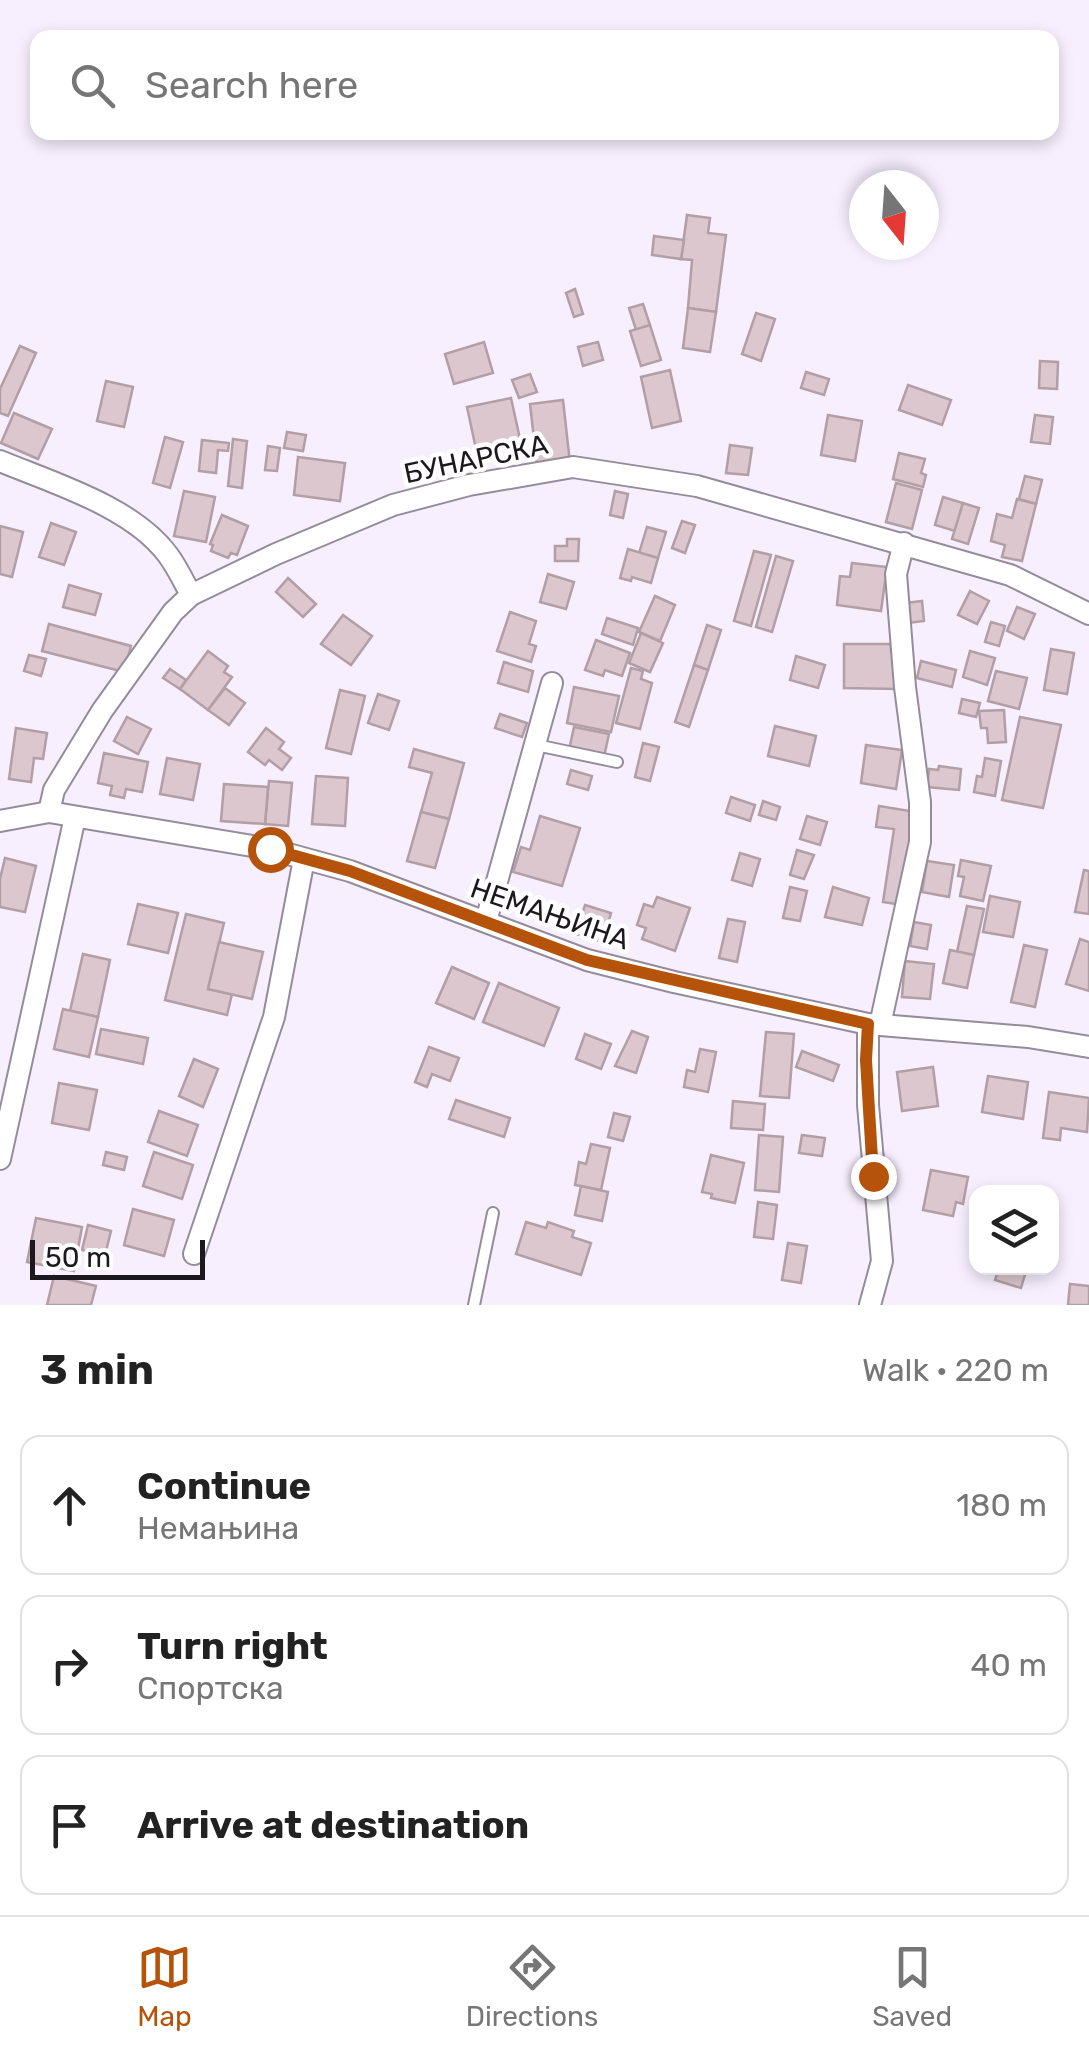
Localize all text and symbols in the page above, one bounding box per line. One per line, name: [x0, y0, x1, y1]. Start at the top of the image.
search box: [30, 30, 1059, 140]
icon: search: [65, 58, 120, 113]
text: Search here: [145, 62, 358, 108]
north arrow: [849, 170, 939, 260]
street label: БУНАРСКА: [401, 428, 551, 490]
route start: [248, 827, 294, 873]
street label: НЕМАЊИНА: [466, 871, 634, 957]
route end: [851, 1154, 897, 1200]
map controls: [969, 1185, 1059, 1275]
button: layers: [969, 1185, 1059, 1275]
scale bar: [30, 1235, 205, 1280]
text: 50 m: [45, 1241, 111, 1274]
text: 3 min: [40, 1345, 154, 1395]
text: Walk · 220 m: [862, 1351, 1049, 1389]
text: Continue: [137, 1463, 311, 1509]
icon: ahead: [42, 1478, 97, 1533]
text: 180 m: [956, 1486, 1047, 1524]
text: Немањина: [137, 1509, 299, 1547]
text: Turn right: [137, 1623, 328, 1669]
icon: right: [42, 1638, 97, 1693]
text: 40 m: [971, 1646, 1047, 1684]
text: Спортска: [137, 1669, 284, 1707]
icon: arrive: [42, 1798, 97, 1853]
text: Arrive at destination: [137, 1802, 529, 1848]
tab: Map: [137, 1940, 192, 2033]
tab: Directions: [466, 1940, 598, 2033]
tab: Saved: [872, 1940, 952, 2033]

